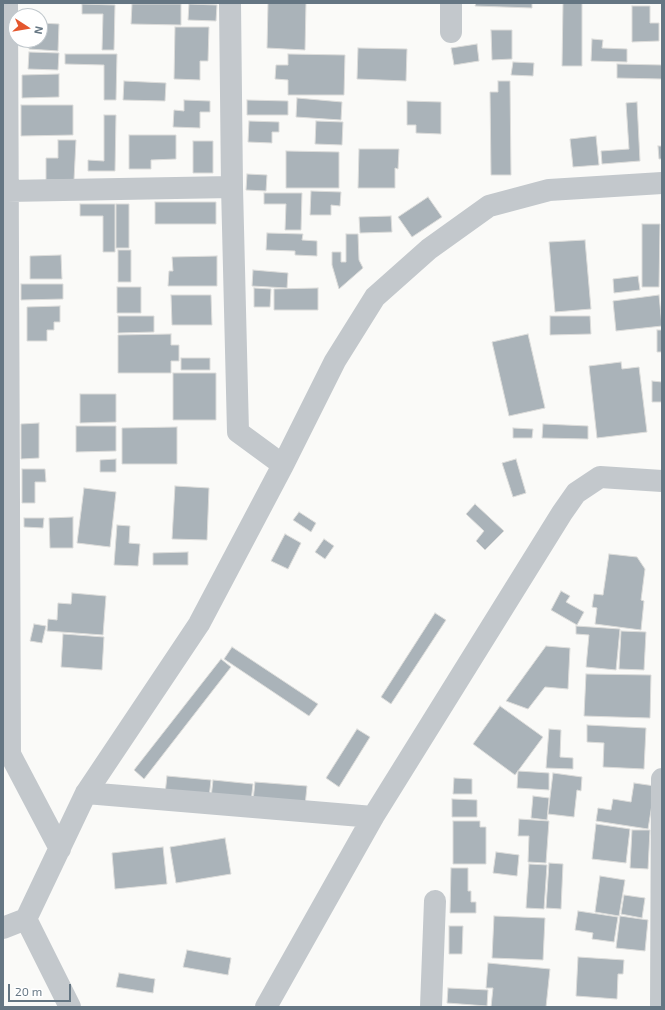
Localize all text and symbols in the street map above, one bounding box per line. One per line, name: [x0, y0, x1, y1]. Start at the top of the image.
north arrow: [8, 8, 48, 48]
text: N: [32, 25, 46, 36]
scale bar: [10, 976, 73, 1002]
text: 20 m: [15, 984, 42, 998]

